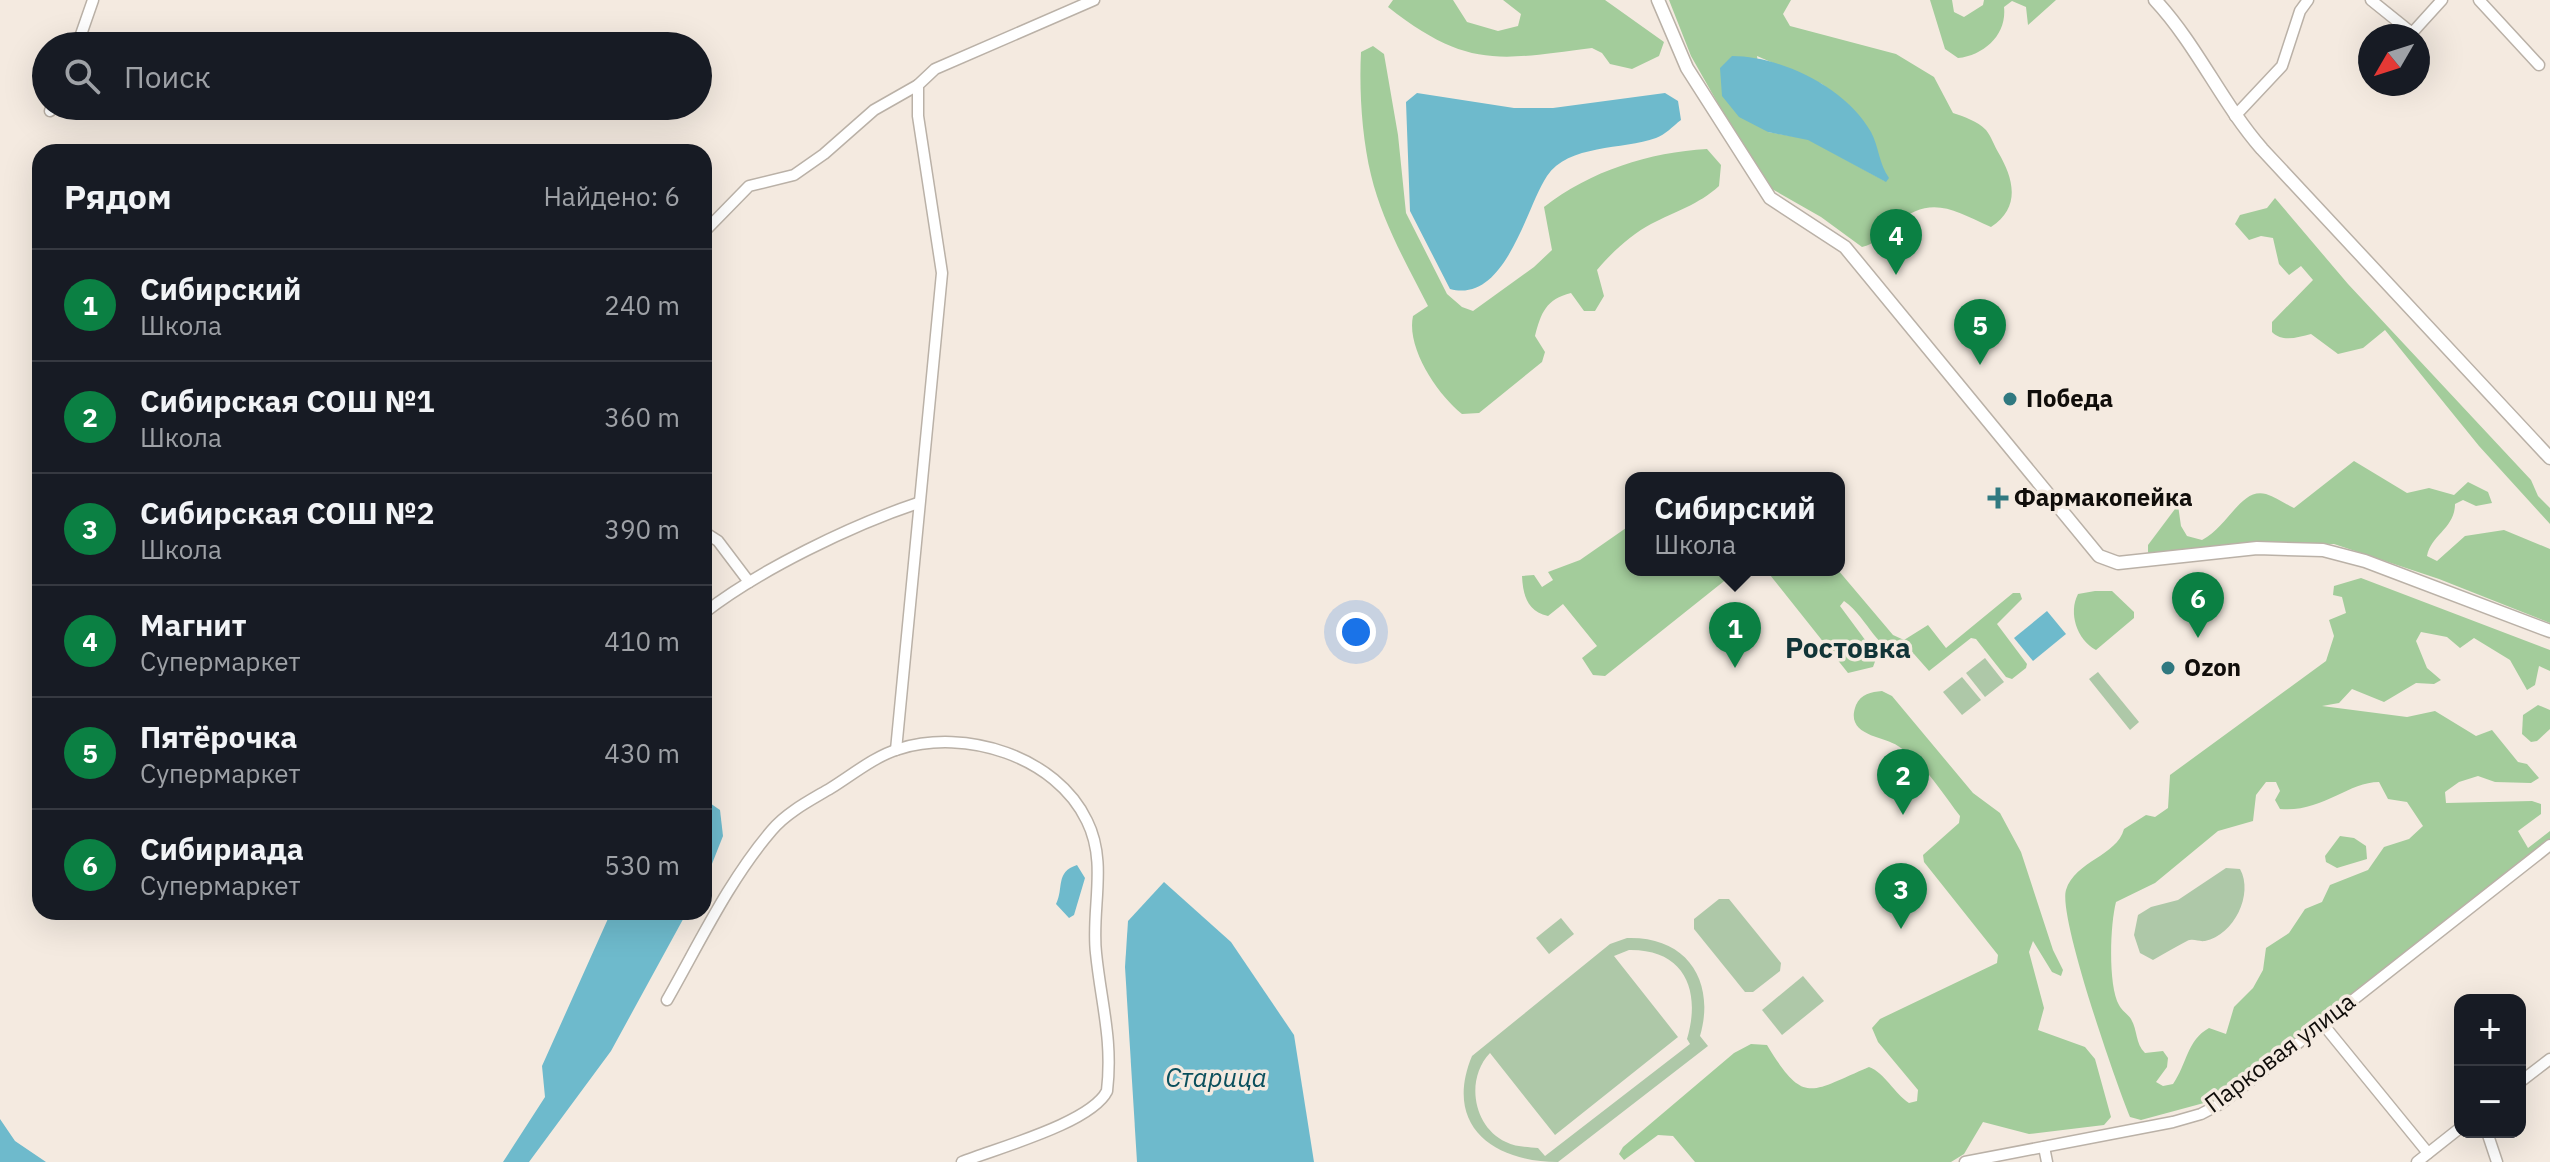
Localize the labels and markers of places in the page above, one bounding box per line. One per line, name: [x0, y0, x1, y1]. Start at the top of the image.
pin: 4: [1870, 209, 1922, 275]
pin: 5: [1954, 299, 2006, 365]
place label: Победа: [2026, 382, 2113, 414]
marker: Победа: [2001, 390, 2019, 408]
place label: Фармакопейка: [2014, 481, 2193, 513]
marker: Фармакопейка: [1989, 489, 2007, 507]
pin: 6: [2172, 572, 2224, 638]
pin: 1: [1709, 602, 1761, 668]
place label: Ozon: [2184, 651, 2241, 683]
marker: Ozon: [2159, 659, 2177, 677]
pin: 2: [1877, 749, 1929, 815]
pin: 3: [1875, 863, 1927, 929]

